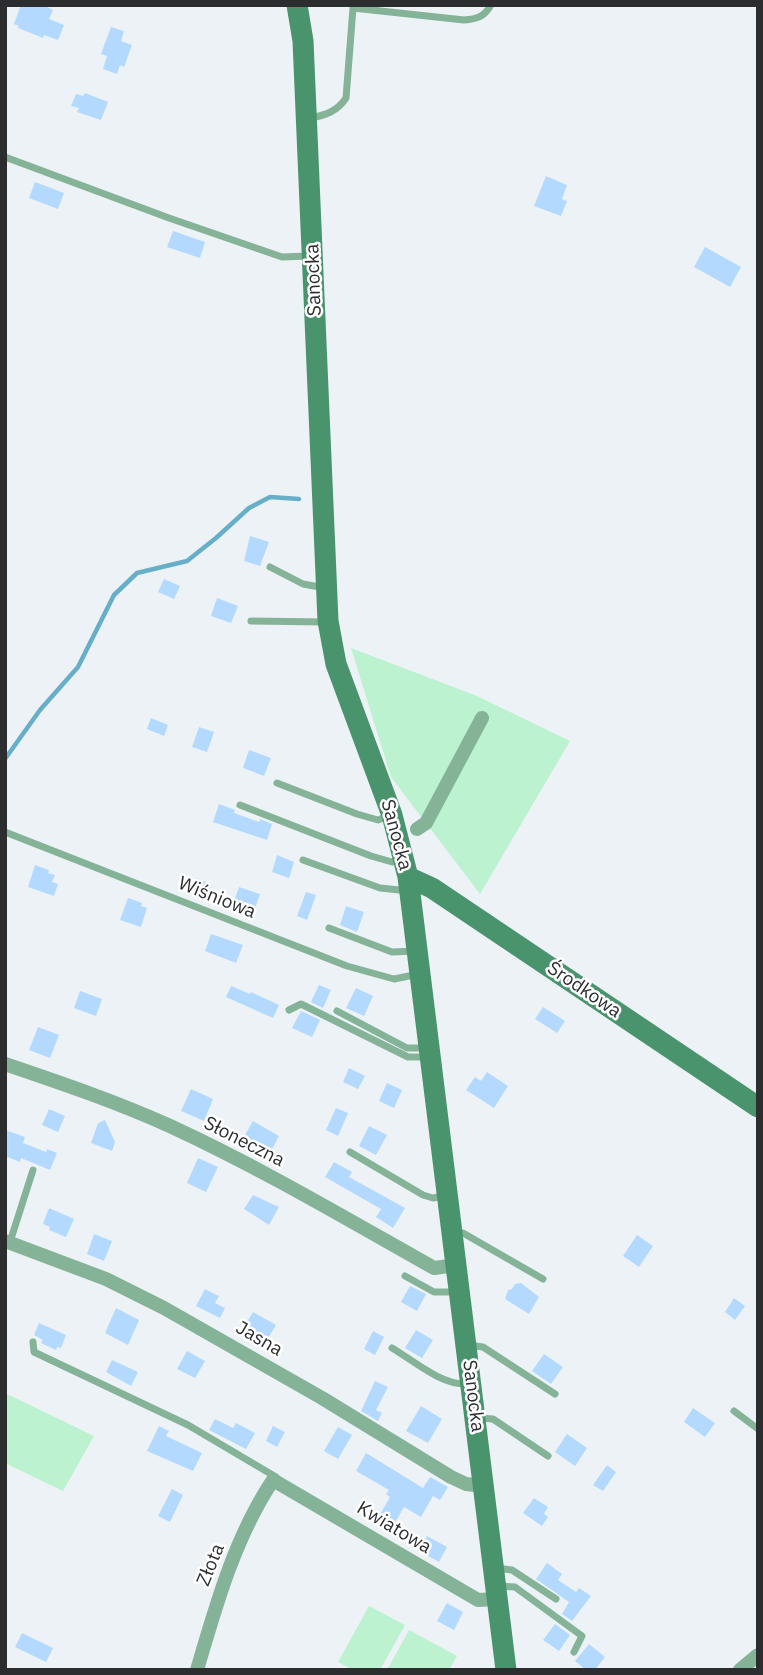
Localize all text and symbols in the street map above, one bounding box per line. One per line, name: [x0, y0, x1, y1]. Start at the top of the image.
street label: Sanocka: [301, 244, 327, 316]
street label: Sanocka: [376, 797, 416, 873]
street label: Wiśniowa: [175, 872, 259, 924]
street label: Środkowa: [543, 957, 625, 1023]
street label: Słoneczna: [200, 1112, 288, 1172]
street label: Jasna: [232, 1317, 286, 1361]
street label: Sanocka: [457, 1359, 489, 1433]
street label: Kwiatowa: [353, 1497, 435, 1559]
street label: Złota: [192, 1540, 230, 1590]

